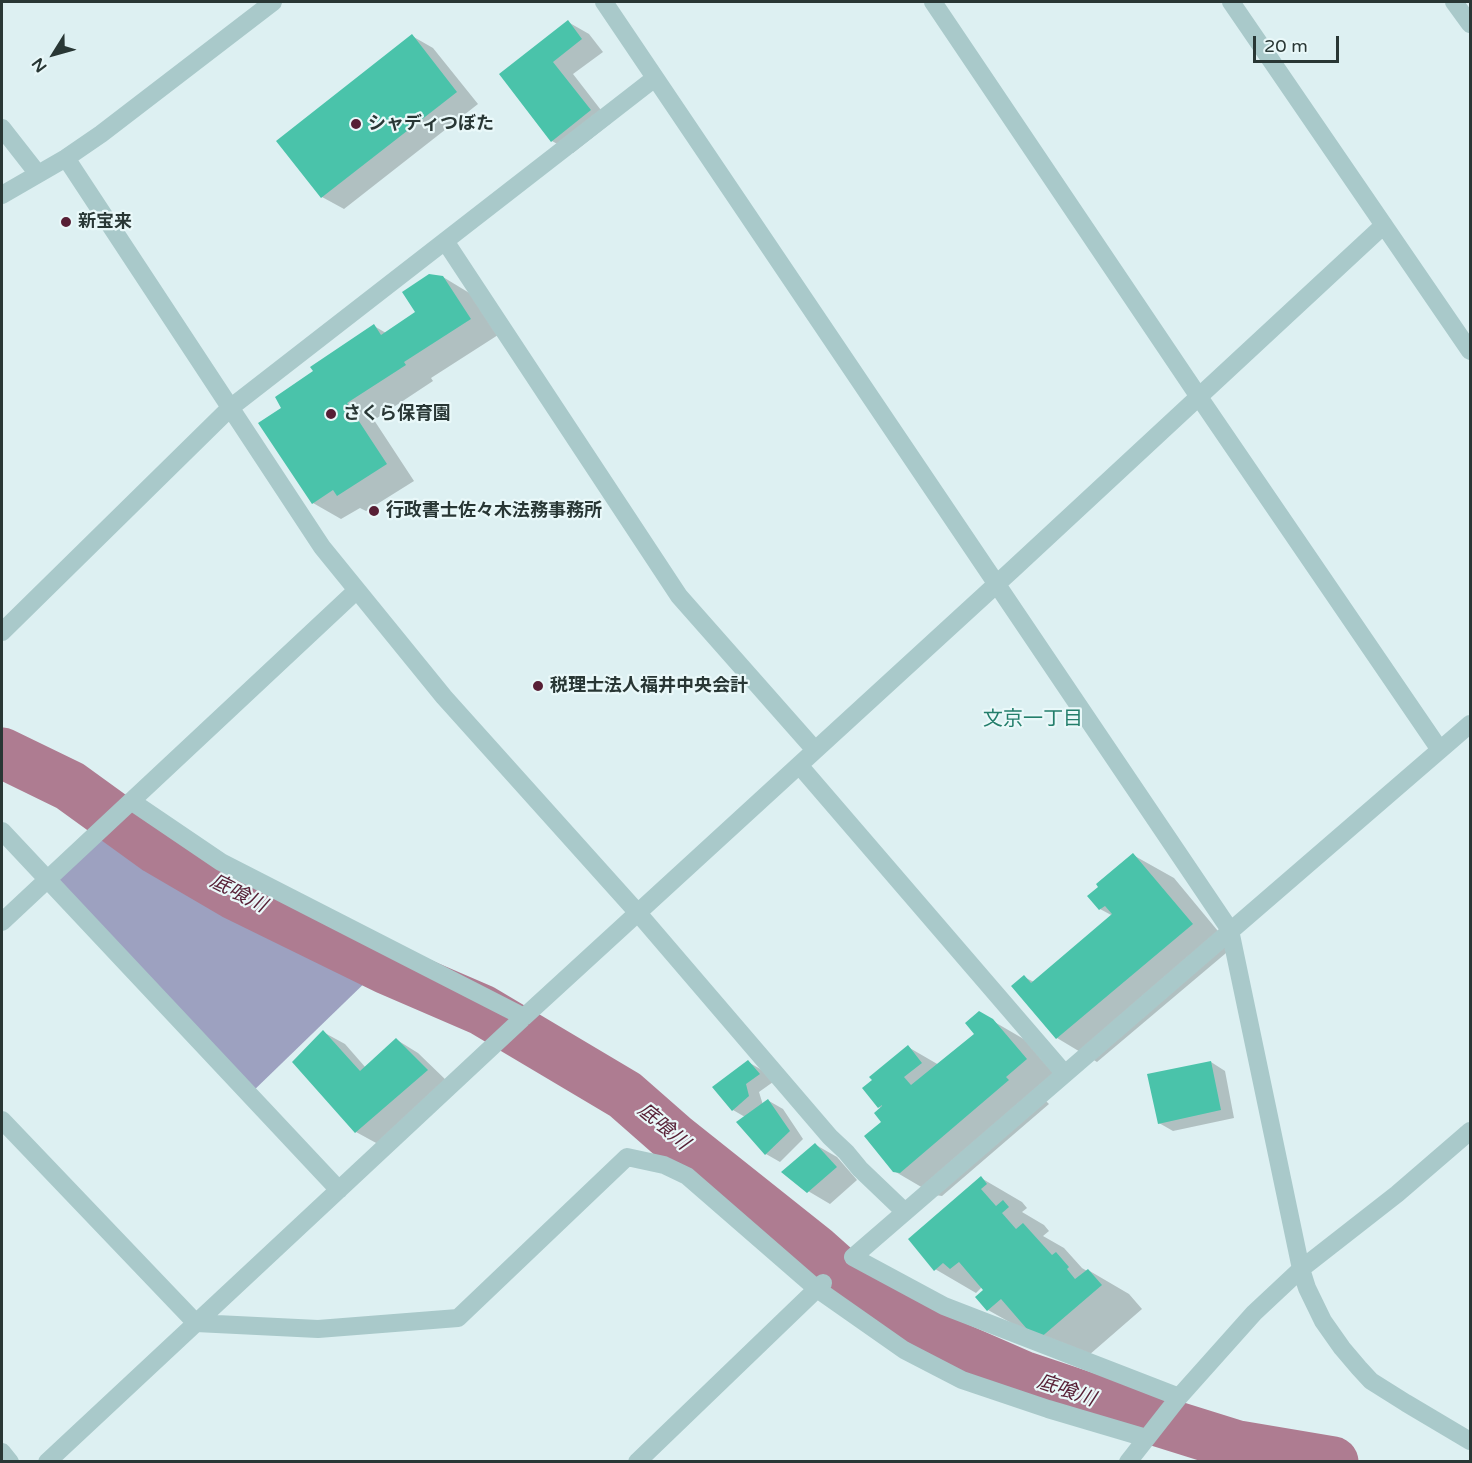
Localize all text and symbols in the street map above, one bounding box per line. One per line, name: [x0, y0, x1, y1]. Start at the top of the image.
north arrow: [24, 24, 84, 84]
scale bar: [1256, 24, 1342, 62]
text: 20 m: [1264, 35, 1308, 57]
text: N: [28, 54, 51, 76]
place label: シャディつぼた: [368, 113, 494, 135]
marker: シャディつぼた: [349, 117, 363, 131]
place label: 新宝来: [78, 211, 132, 233]
marker: 新宝来: [59, 215, 73, 229]
place label: さくら保育園: [343, 403, 451, 425]
marker: さくら保育園: [324, 407, 338, 421]
place label: 行政書士佐々木法務事務所: [386, 500, 602, 522]
marker: 行政書士佐々木法務事務所: [367, 504, 381, 518]
place label: 税理士法人福井中央会計: [550, 675, 748, 697]
marker: 税理士法人福井中央会計: [531, 679, 545, 693]
district label: 文京一丁目: [983, 708, 1083, 732]
water label: 底喰川: [206, 870, 270, 918]
water label: 底喰川: [632, 1099, 694, 1155]
water label: 底喰川: [1034, 1370, 1098, 1412]

